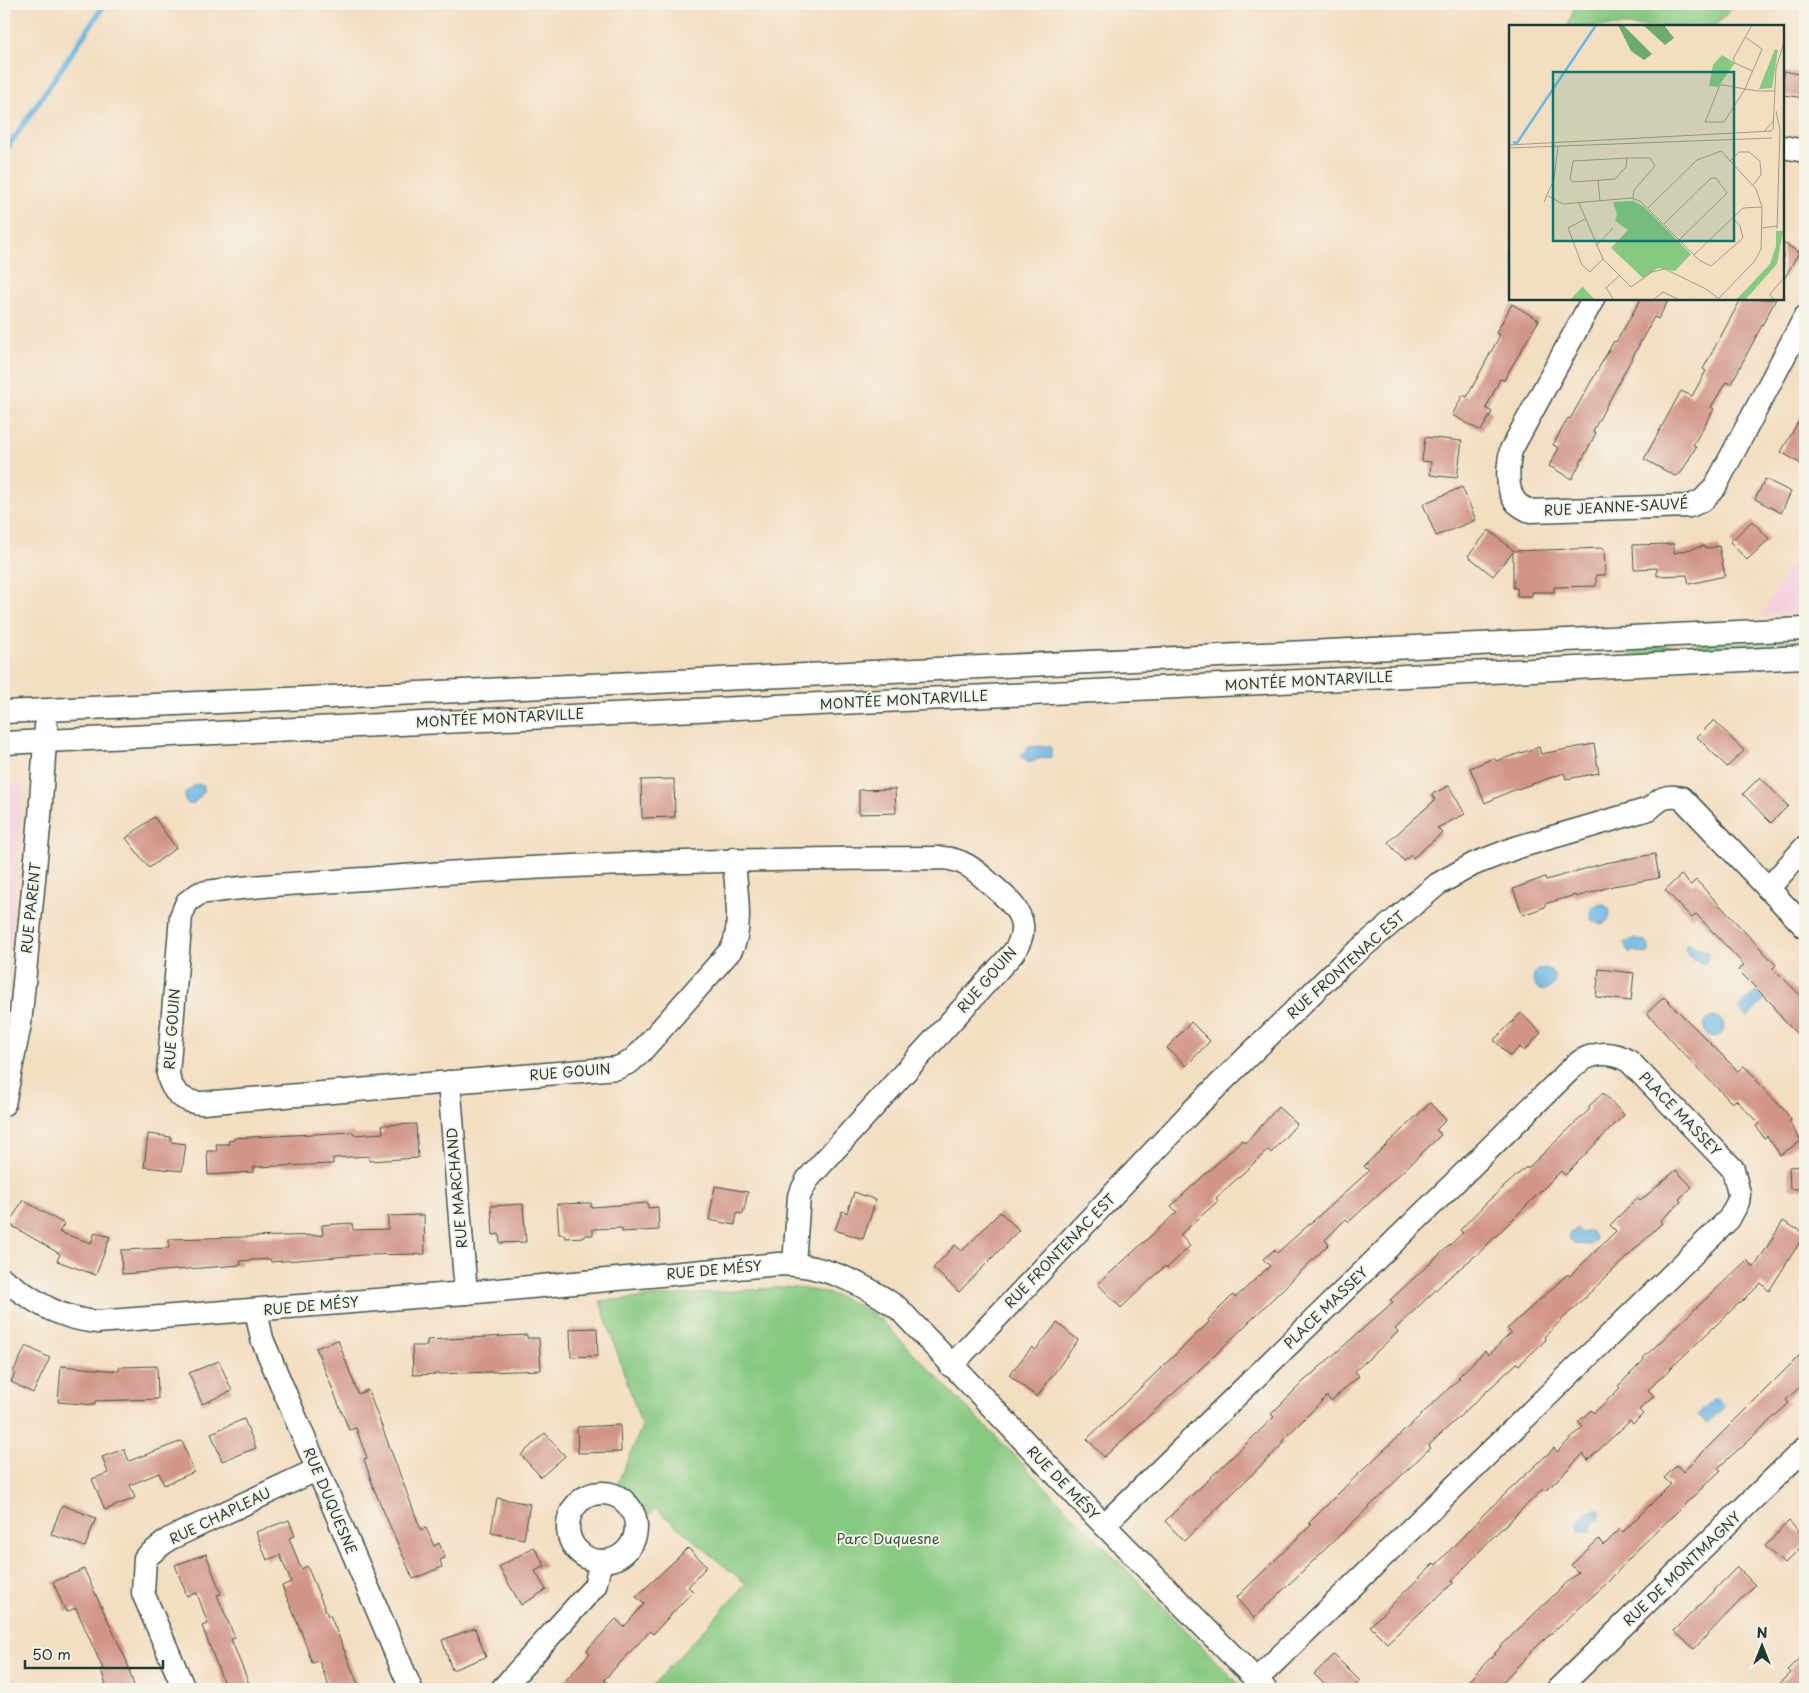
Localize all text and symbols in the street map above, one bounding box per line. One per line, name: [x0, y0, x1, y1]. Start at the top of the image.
inset map: [1509, 25, 1784, 300]
street label: RUE JEANNE-SAUVÉ: [1543, 492, 1689, 521]
street label: MONTÉE MONTARVILLE: [1224, 666, 1394, 695]
street label: MONTÉE MONTARVILLE: [819, 685, 989, 714]
street label: MONTÉE MONTARVILLE: [415, 703, 585, 732]
street label: RUE PARENT: [15, 861, 46, 955]
street label: RUE FRONTENAC EST: [1282, 906, 1410, 1023]
street label: RUE GOUIN: [952, 942, 1021, 1017]
street label: RUE GOUIN: [158, 988, 185, 1070]
street label: RUE GOUIN: [528, 1057, 611, 1086]
street label: PLACE MASSEY: [1635, 1067, 1726, 1161]
street label: RUE MARCHAND: [441, 1127, 472, 1249]
street label: RUE FRONTENAC EST: [999, 1188, 1120, 1313]
street label: RUE DE MÉSY: [665, 1255, 763, 1284]
street label: PLACE MASSEY: [1279, 1262, 1373, 1353]
street label: RUE DE MÉSY: [262, 1291, 360, 1320]
street label: RUE DE MÉSY: [1022, 1441, 1104, 1524]
street label: RUE DUQUESNE: [298, 1444, 363, 1558]
street label: RUE CHAPLEAU: [165, 1482, 274, 1549]
street label: RUE DE MONTMAGNY: [1618, 1507, 1745, 1631]
park label: Parc Duquesne: [836, 1528, 940, 1549]
north arrow: [1736, 1620, 1786, 1670]
text: N: [1756, 1622, 1768, 1643]
scale bar: [25, 1638, 162, 1670]
text: 50 m: [32, 1642, 71, 1665]

